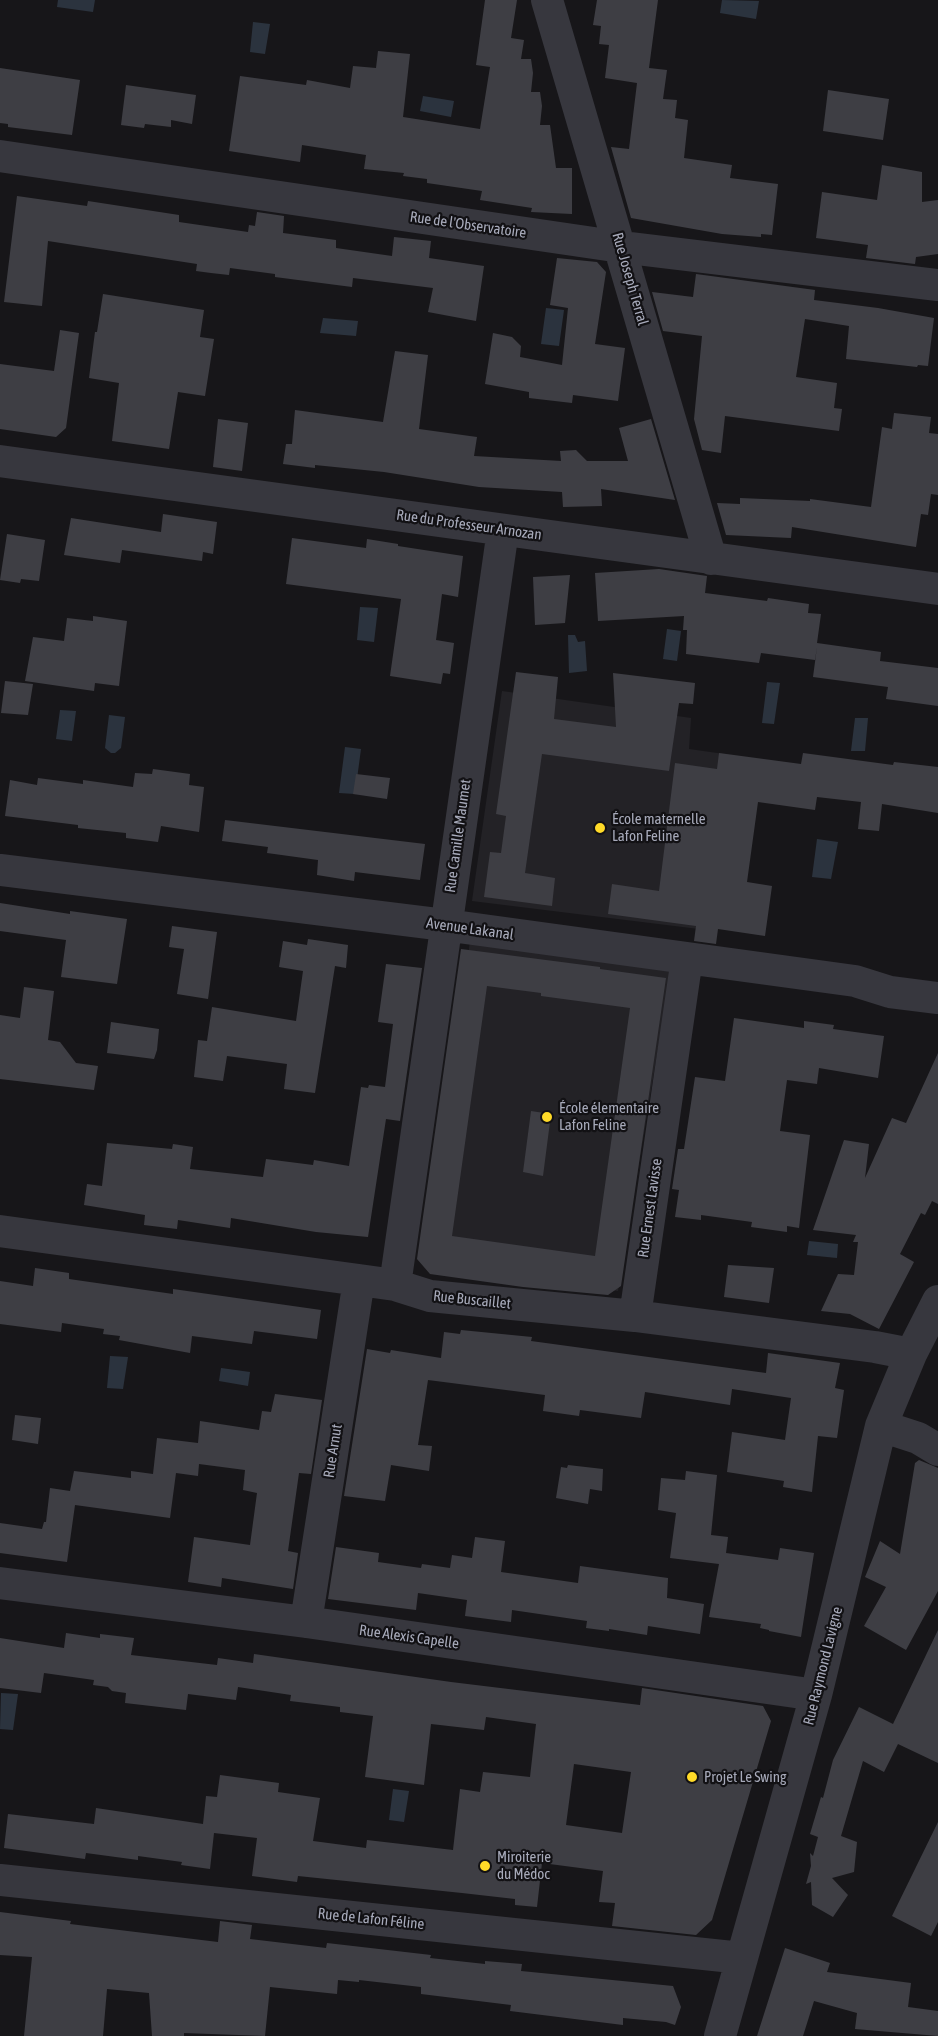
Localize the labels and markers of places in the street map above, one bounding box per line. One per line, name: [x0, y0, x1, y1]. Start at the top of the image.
place label: École maternelle Lafon Feline: [612, 810, 706, 845]
marker: École maternelle Lafon Feline: [593, 821, 607, 835]
place label: École élementaire Lafon Feline: [559, 1099, 659, 1134]
marker: École élementaire Lafon Feline: [540, 1110, 554, 1124]
place label: Projet Le Swing: [704, 1768, 786, 1786]
marker: Projet Le Swing: [685, 1770, 699, 1784]
place label: Miroiterie du Médoc: [497, 1848, 551, 1883]
marker: Miroiterie du Médoc: [478, 1859, 492, 1873]

